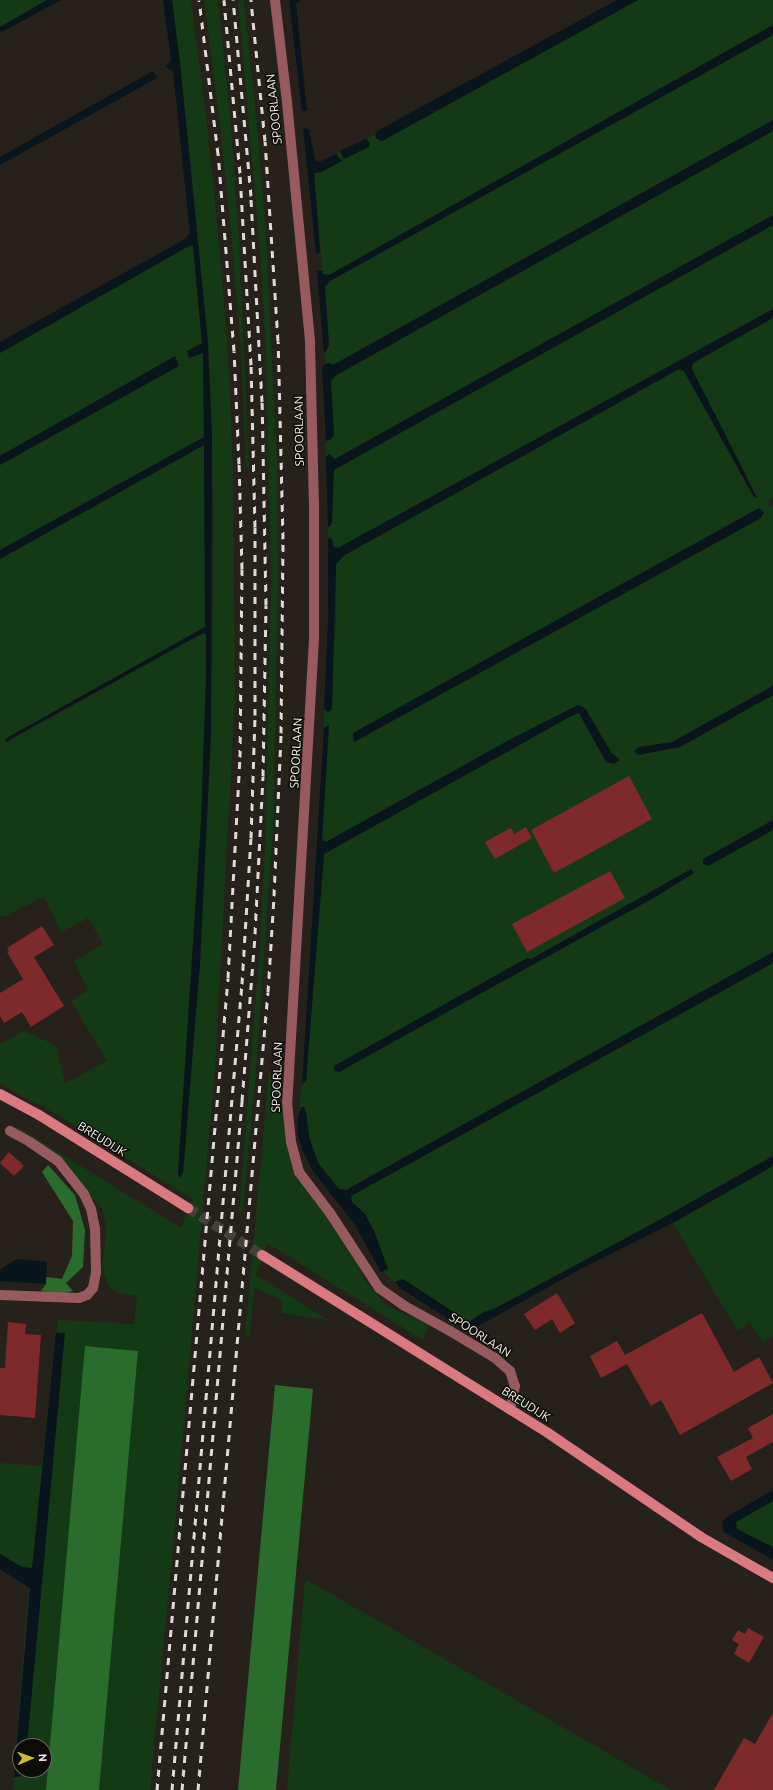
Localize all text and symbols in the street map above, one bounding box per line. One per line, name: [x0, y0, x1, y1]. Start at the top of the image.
street label: SPOORLAAN: [263, 73, 285, 145]
street label: SPOORLAAN: [291, 396, 307, 466]
street label: SPOORLAAN: [287, 717, 305, 789]
street label: SPOORLAAN: [269, 1041, 285, 1113]
street label: BREUDIJK: [75, 1118, 129, 1160]
street label: SPOORLAAN: [446, 1310, 514, 1360]
street label: BREUDIJK: [499, 1383, 553, 1425]
north arrow: [12, 1738, 52, 1778]
text: N: [37, 1753, 49, 1762]

